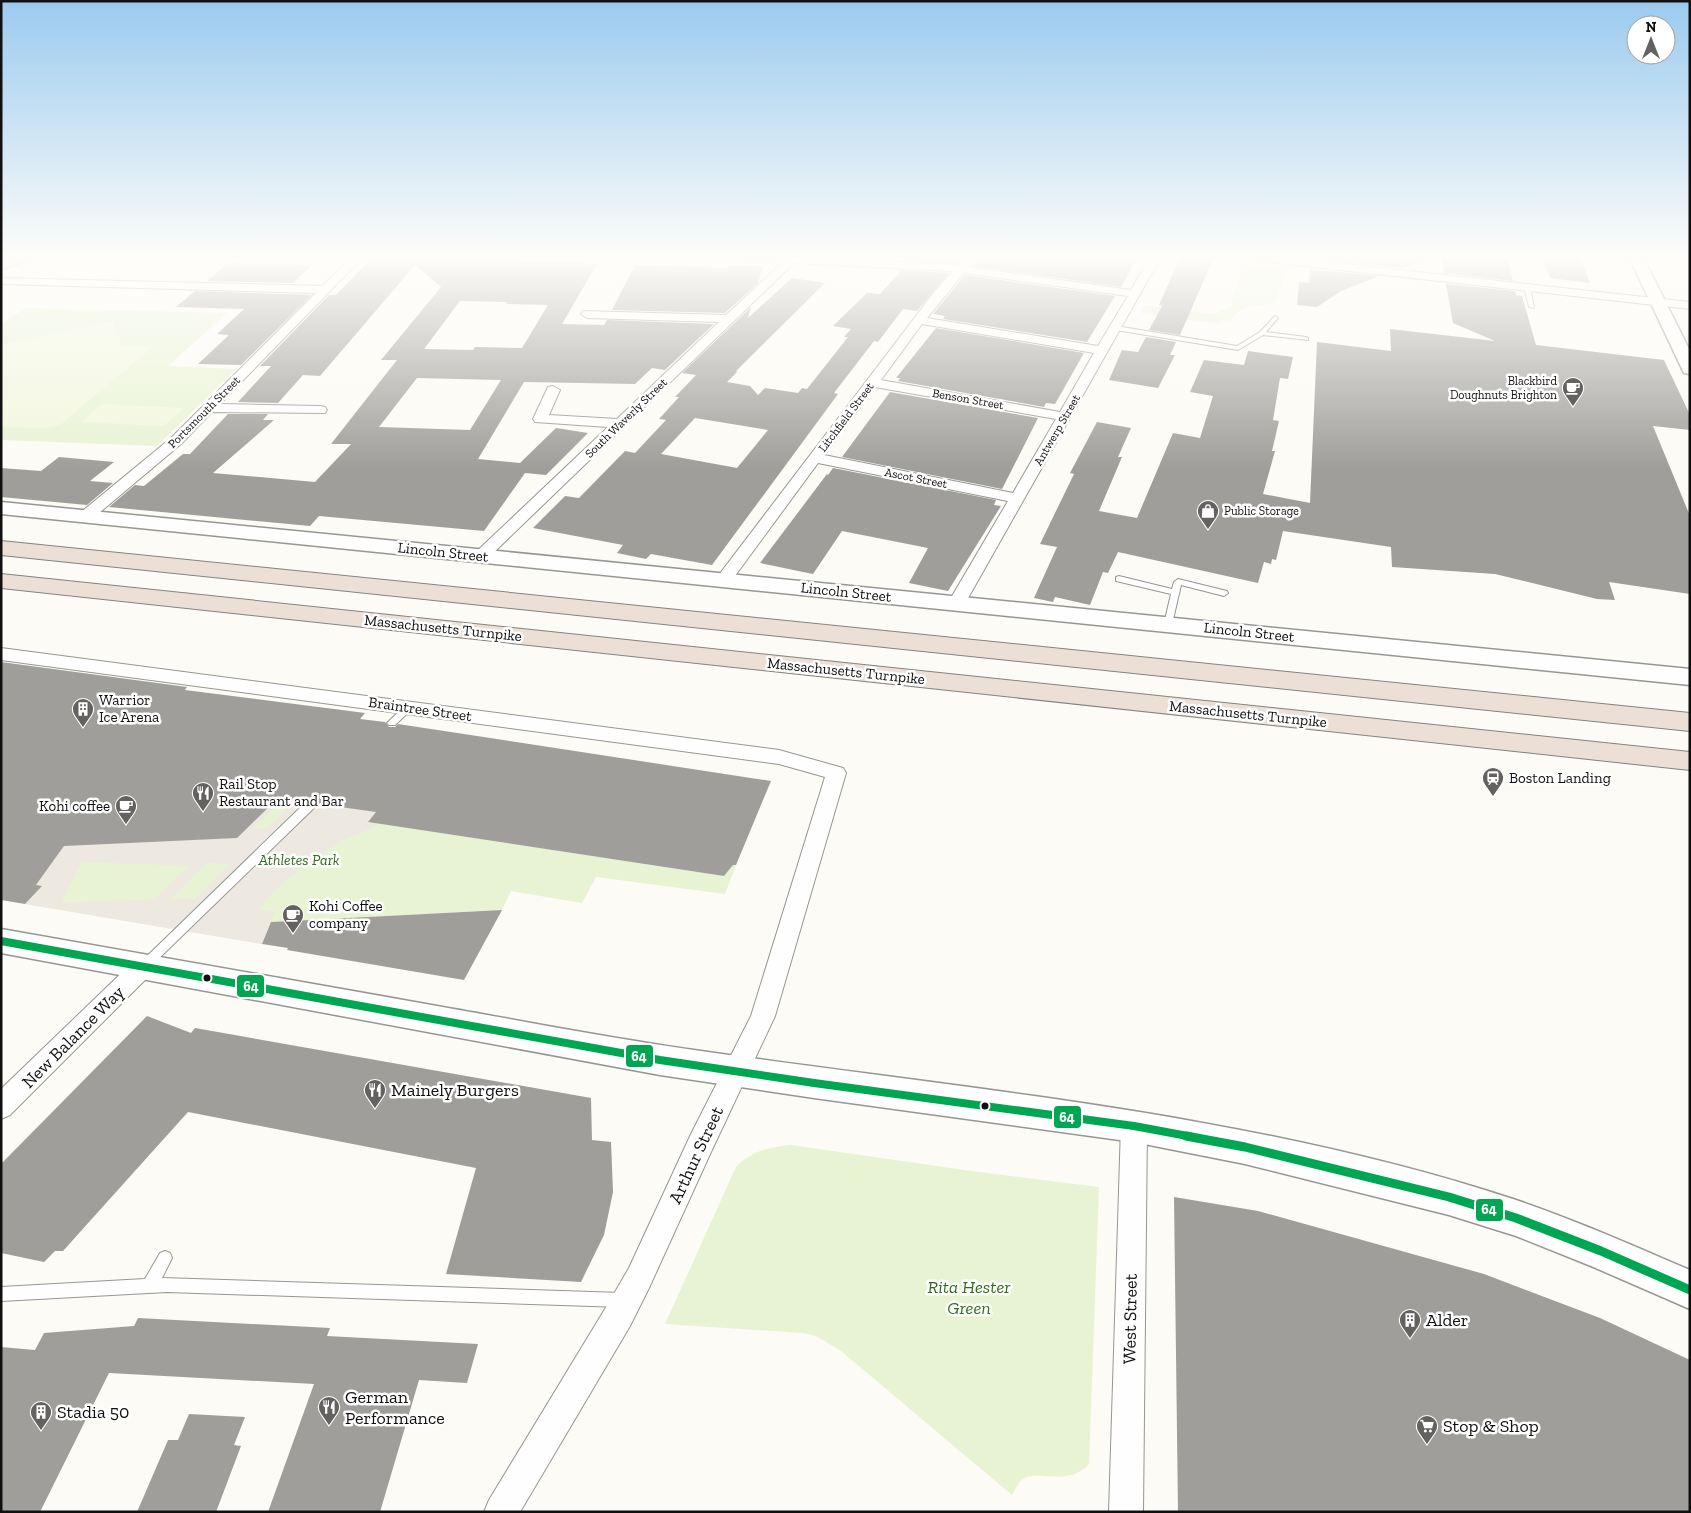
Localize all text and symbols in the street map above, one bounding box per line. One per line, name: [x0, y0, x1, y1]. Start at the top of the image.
north arrow: [1626, 15, 1676, 65]
text: N: [1646, 19, 1657, 36]
street label: Portsmouth Street: [165, 373, 243, 451]
place label: Blackbird Doughnuts Brighton: [1450, 374, 1557, 402]
street label: South Waverly Street: [582, 375, 670, 461]
cafe icon: Blackbird Doughnuts Brighton: [1561, 376, 1585, 407]
street label: Litchfield Street: [815, 379, 877, 454]
street label: Benson Street: [931, 386, 1005, 412]
street label: Antwerp Street: [1031, 391, 1083, 468]
street label: Ascot Street: [883, 465, 949, 491]
shop icon: Public Storage: [1196, 499, 1220, 530]
place label: Public Storage: [1224, 504, 1299, 518]
street label: Lincoln Street: [397, 538, 490, 566]
street label: Lincoln Street: [800, 578, 893, 606]
street label: Massachusetts Turnpike: [363, 611, 523, 645]
street label: Lincoln Street: [1203, 618, 1296, 646]
street label: Massachusetts Turnpike: [766, 654, 926, 688]
place label: Warrior Ice Arena: [99, 691, 159, 726]
street label: Braintree Street: [367, 693, 473, 725]
building icon: Warrior Ice Arena: [71, 697, 95, 728]
street label: Massachusetts Turnpike: [1168, 697, 1328, 731]
station icon: Boston Landing: [1481, 766, 1505, 797]
place label: Boston Landing: [1509, 769, 1611, 787]
place label: Rail Stop Restaurant and Bar: [219, 775, 344, 810]
restaurant icon: Rail Stop Restaurant and Bar: [191, 781, 215, 812]
cafe icon: Kohi coffee: [114, 794, 138, 825]
place label: Kohi coffee: [39, 797, 110, 815]
park label: Athletes Park: [257, 851, 340, 869]
place label: Kohi Coffee company: [309, 897, 383, 932]
cafe icon: Kohi Coffee company: [281, 903, 305, 934]
unlabelled marker: [202, 973, 212, 983]
line badge: 64: [236, 974, 265, 998]
text: 64: [243, 978, 259, 995]
street label: New Balance Way: [17, 981, 129, 1093]
line badge: 64: [625, 1044, 654, 1068]
text: 64: [631, 1048, 647, 1065]
restaurant icon: Mainely Burgers: [363, 1078, 387, 1109]
place label: Mainely Burgers: [391, 1079, 519, 1101]
unlabelled marker: [980, 1101, 990, 1111]
street label: Arthur Street: [664, 1103, 728, 1207]
line badge: 64: [1053, 1105, 1082, 1129]
text: 64: [1059, 1109, 1075, 1126]
line badge: 64: [1475, 1198, 1504, 1222]
text: 64: [1481, 1201, 1497, 1218]
street label: West Street: [1118, 1273, 1142, 1364]
park label: Rita Hester Green: [928, 1276, 1011, 1319]
building icon: Alder: [1398, 1308, 1422, 1339]
place label: Alder: [1426, 1309, 1468, 1331]
place label: German Performance: [345, 1386, 445, 1429]
restaurant icon: German Performance: [317, 1395, 341, 1426]
building icon: Stadia 50: [29, 1400, 53, 1431]
place label: Stadia 50: [57, 1401, 129, 1423]
supermarket icon: Stop & Shop: [1415, 1414, 1439, 1445]
place label: Stop & Shop: [1443, 1415, 1539, 1437]

